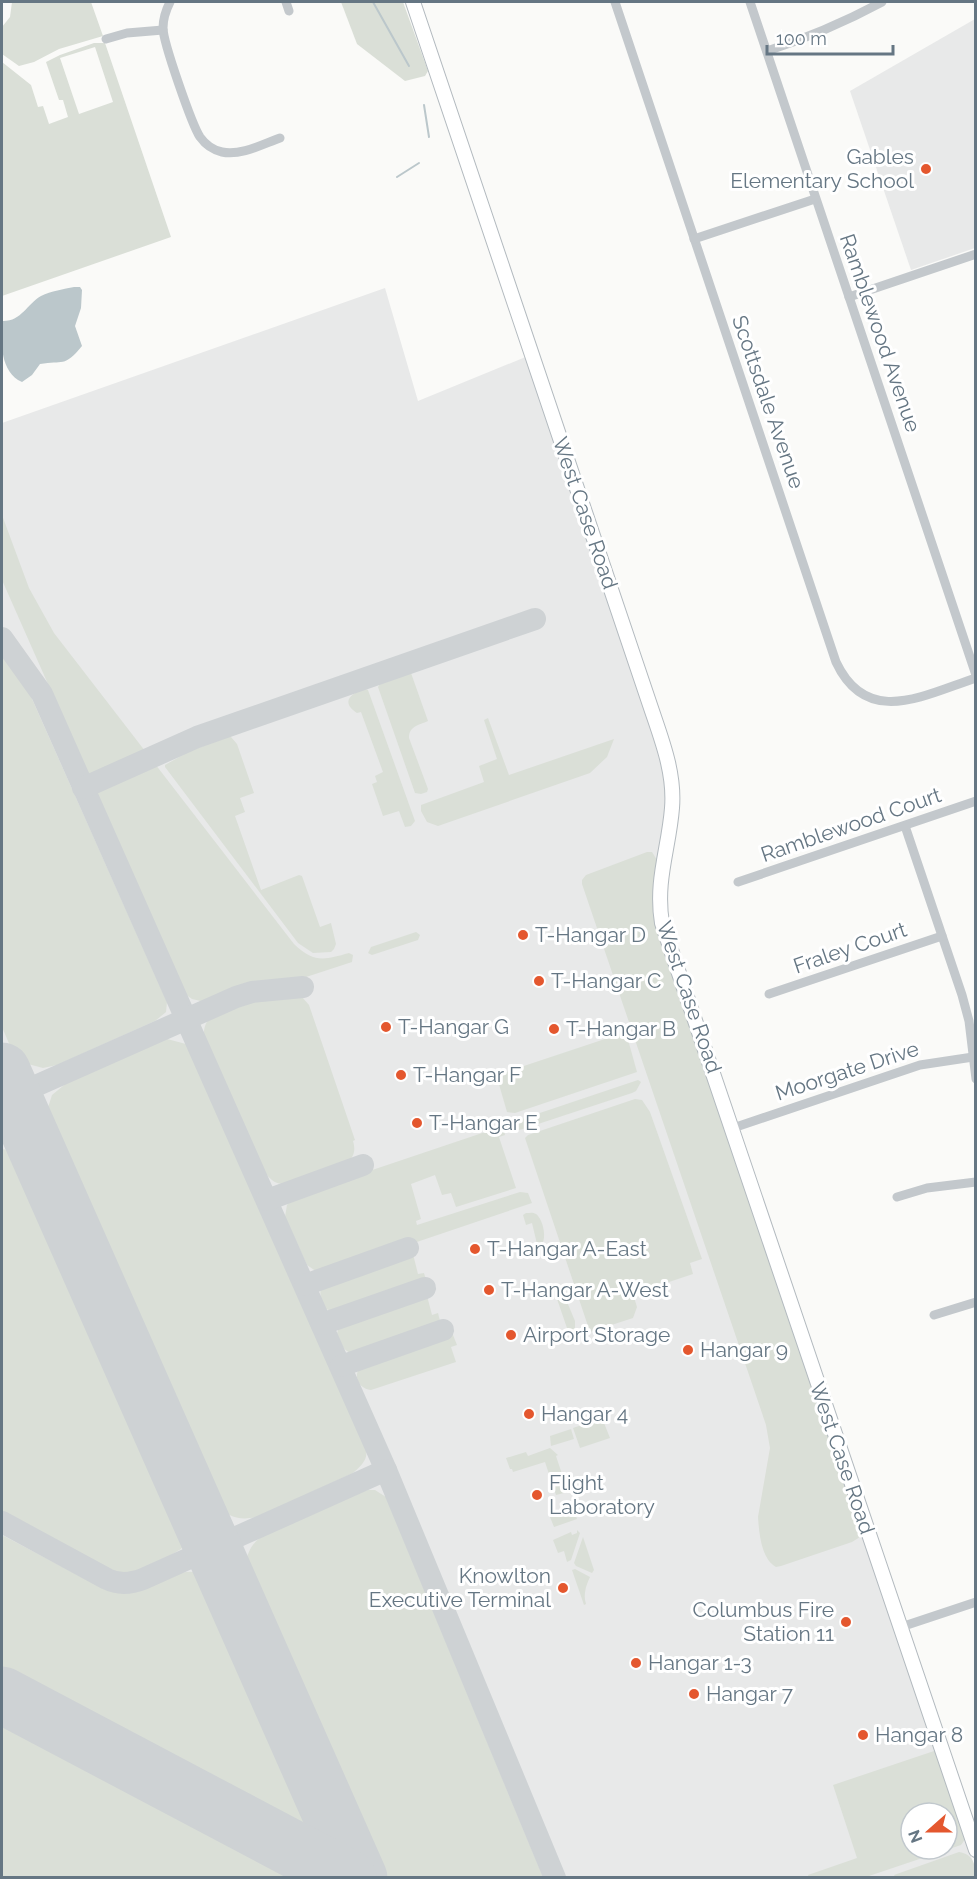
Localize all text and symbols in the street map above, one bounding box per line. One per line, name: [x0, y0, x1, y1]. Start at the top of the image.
scale bar: [767, 18, 893, 56]
text: 100 m: [776, 28, 827, 49]
place label: Gables Elementary School: [730, 144, 914, 193]
marker: Gables Elementary School: [919, 162, 933, 176]
street label: Ramblewood Avenue: [835, 230, 926, 435]
street label: Scottsdale Avenue: [727, 312, 810, 492]
street label: West Case Road: [548, 433, 623, 592]
street label: Ramblewood Court: [757, 782, 944, 867]
street label: Fraley Court: [790, 916, 910, 979]
street label: West Case Road: [652, 917, 727, 1076]
place label: T-Hangar D: [535, 922, 646, 947]
marker: T-Hangar D: [516, 928, 530, 942]
place label: T-Hangar C: [551, 968, 661, 993]
marker: T-Hangar C: [532, 974, 546, 988]
place label: T-Hangar G: [398, 1014, 509, 1039]
place label: T-Hangar B: [566, 1016, 676, 1041]
marker: T-Hangar G: [379, 1020, 393, 1034]
marker: T-Hangar B: [547, 1022, 561, 1036]
street label: Moorgate Drive: [772, 1036, 922, 1105]
place label: T-Hangar F: [413, 1062, 521, 1087]
marker: T-Hangar F: [394, 1068, 408, 1082]
place label: T-Hangar E: [429, 1110, 538, 1135]
marker: T-Hangar E: [410, 1116, 424, 1130]
place label: T-Hangar A-East: [487, 1236, 647, 1261]
marker: T-Hangar A-East: [468, 1242, 482, 1256]
place label: T-Hangar A-West: [501, 1277, 669, 1302]
marker: T-Hangar A-West: [482, 1283, 496, 1297]
place label: Airport Storage: [523, 1322, 670, 1347]
marker: Airport Storage: [504, 1328, 518, 1342]
place label: Hangar 9: [700, 1337, 788, 1362]
marker: Hangar 9: [681, 1343, 695, 1357]
street label: West Case Road: [805, 1378, 880, 1537]
place label: Hangar 4: [541, 1401, 628, 1426]
marker: Hangar 4: [522, 1407, 536, 1421]
place label: Flight Laboratory: [549, 1470, 655, 1519]
marker: Flight Laboratory: [530, 1488, 544, 1502]
place label: Knowlton Executive Terminal: [369, 1563, 551, 1612]
marker: Knowlton Executive Terminal: [556, 1581, 570, 1595]
place label: Columbus Fire Station 11: [692, 1597, 834, 1646]
marker: Columbus Fire Station 11: [839, 1615, 853, 1629]
place label: Hangar 1-3: [648, 1650, 752, 1675]
marker: Hangar 1-3: [629, 1656, 643, 1670]
place label: Hangar 7: [706, 1681, 794, 1706]
marker: Hangar 7: [687, 1687, 701, 1701]
place label: Hangar 8: [875, 1722, 963, 1747]
marker: Hangar 8: [856, 1728, 870, 1742]
north arrow: [899, 1801, 959, 1861]
text: N: [904, 1827, 927, 1845]

